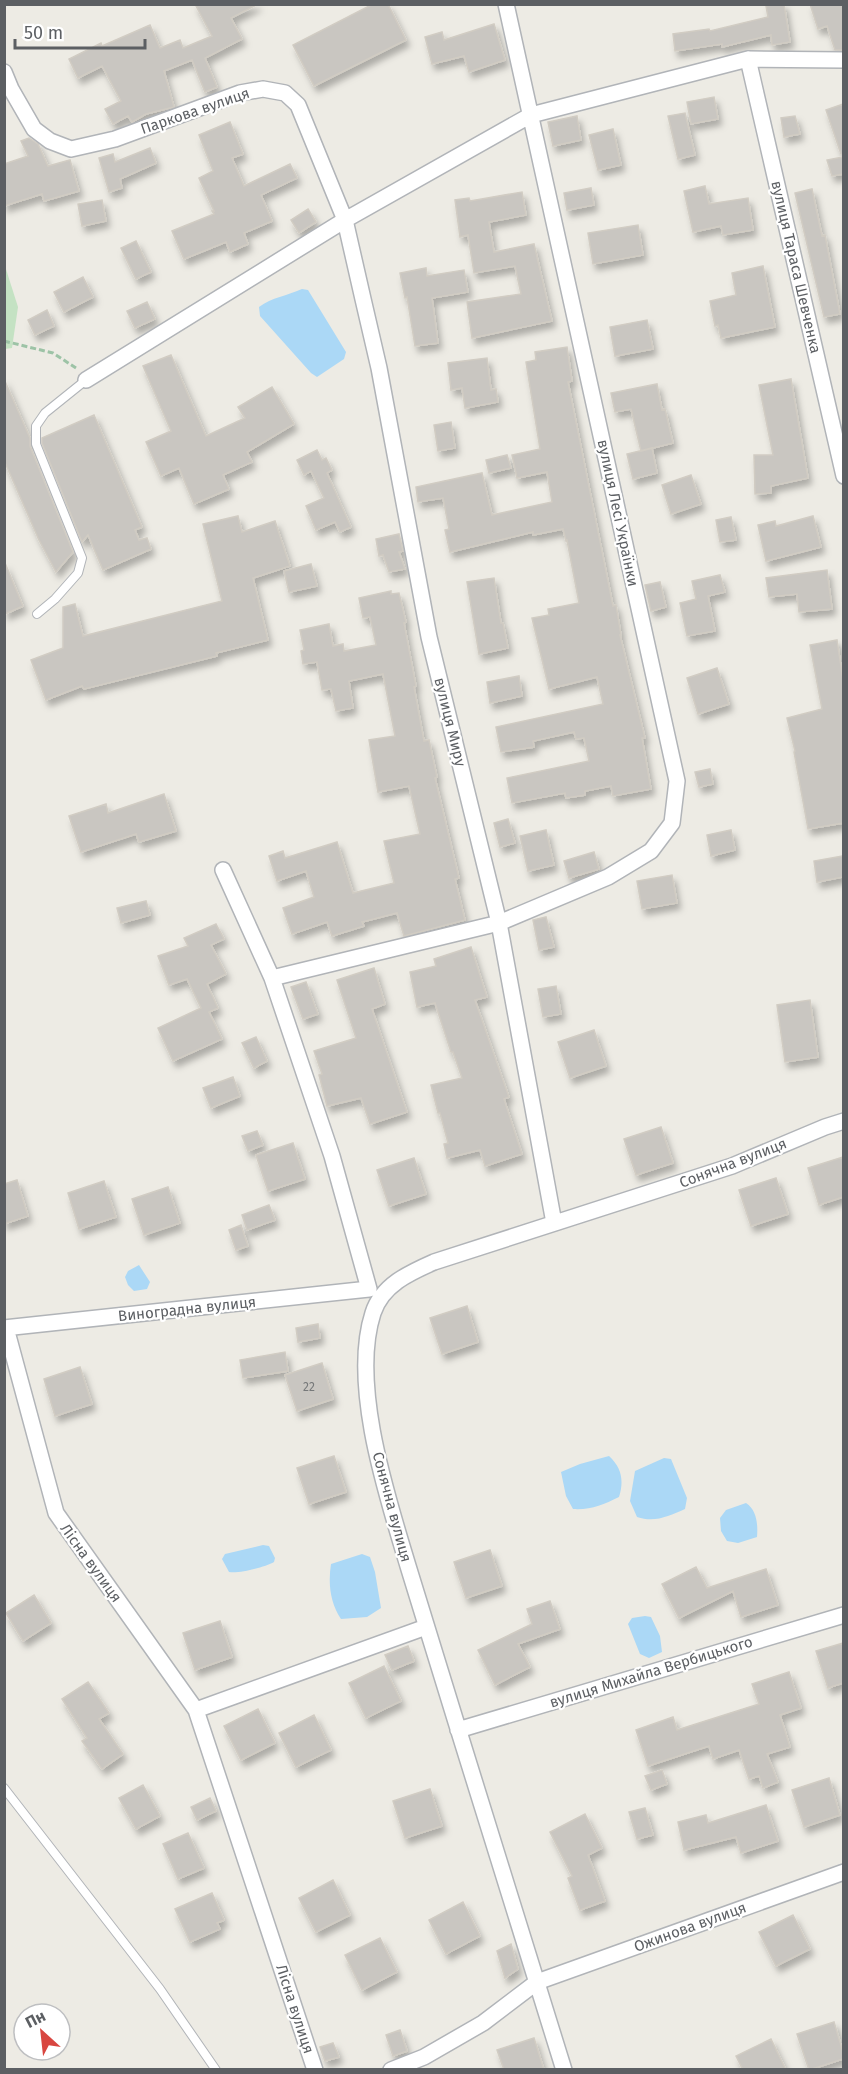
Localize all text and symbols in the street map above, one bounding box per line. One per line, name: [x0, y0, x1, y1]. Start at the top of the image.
scale bar: [15, 12, 146, 50]
text: 50 m: [24, 22, 63, 44]
street label: Паркова вулиця: [138, 84, 252, 138]
street label: вулиця Тараса Шевченка: [767, 179, 825, 355]
street label: вулиця Лесі Українки: [594, 438, 642, 588]
street label: вулиця Миру: [430, 676, 470, 769]
street label: Сонячна вулиця: [677, 1134, 789, 1192]
street label: Виноградна вулиця: [117, 1293, 257, 1325]
house number: 22: [303, 1380, 315, 1394]
street label: Сонячна вулиця: [369, 1450, 415, 1564]
street label: Лісна вулиця: [57, 1520, 125, 1606]
street label: вулиця Михайла Вербицького: [547, 1632, 755, 1712]
street label: Ожинова вулиця: [631, 1898, 749, 1956]
street label: Лісна вулиця: [272, 1962, 318, 2056]
north arrow: [12, 2002, 72, 2062]
text: Пн: [22, 2006, 49, 2032]

